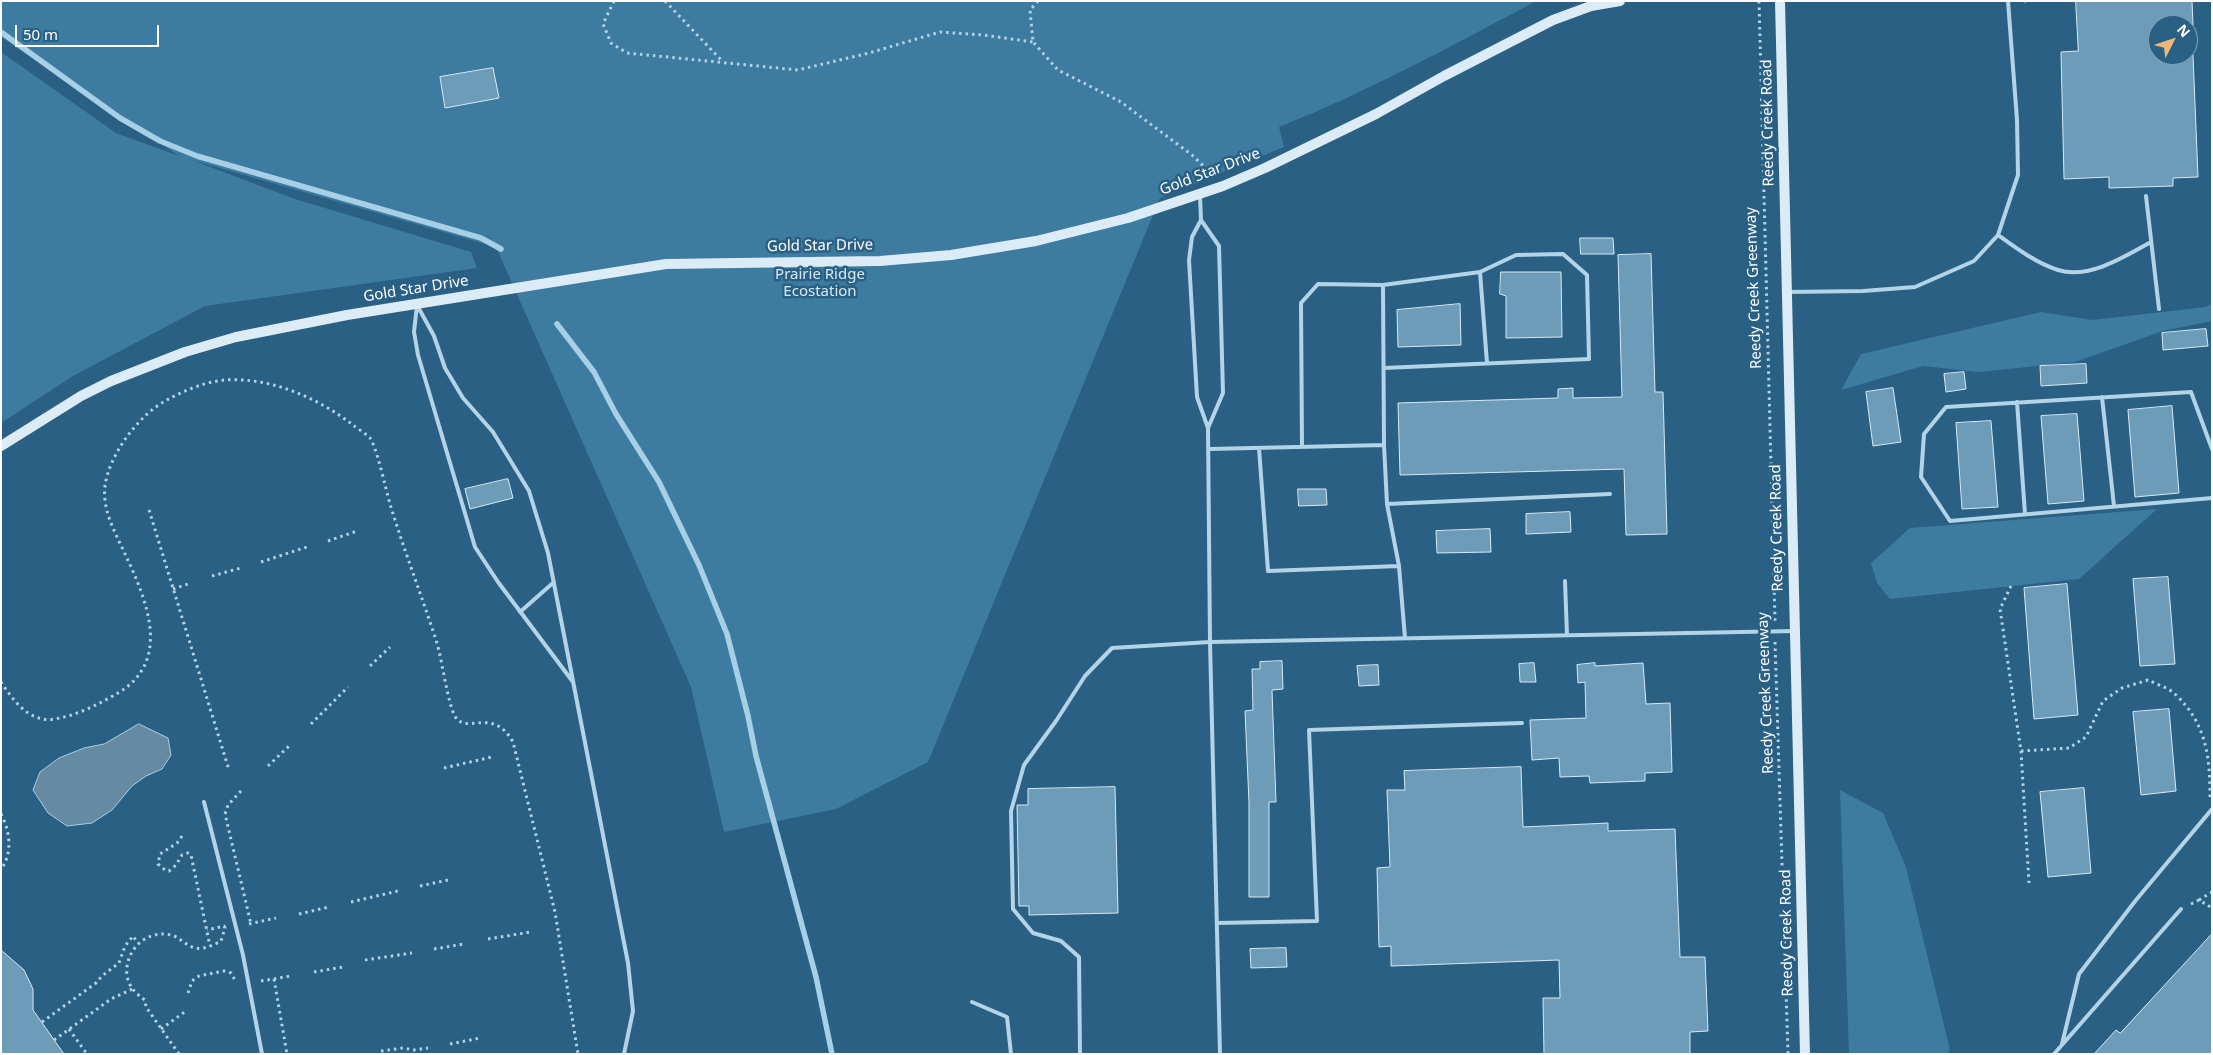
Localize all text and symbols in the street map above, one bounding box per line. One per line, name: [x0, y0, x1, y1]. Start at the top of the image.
scale bar: [18, 15, 161, 47]
north arrow: [2148, 15, 2198, 65]
text: N: [2173, 20, 2195, 41]
text: 50 m: [23, 24, 58, 44]
street label: Reedy Creek Road: [1758, 59, 1778, 187]
street label: Gold Star Drive: [1157, 145, 1263, 199]
street label: Reedy Creek Greenway: [1742, 207, 1766, 369]
street label: Gold Star Drive: [767, 236, 873, 256]
park label: Prairie Ridge Ecostation: [775, 266, 865, 301]
street label: Gold Star Drive: [362, 272, 470, 306]
street label: Reedy Creek Road: [1767, 464, 1787, 592]
street label: Reedy Creek Greenway: [1754, 612, 1778, 774]
street label: Reedy Creek Road: [1777, 869, 1797, 997]

